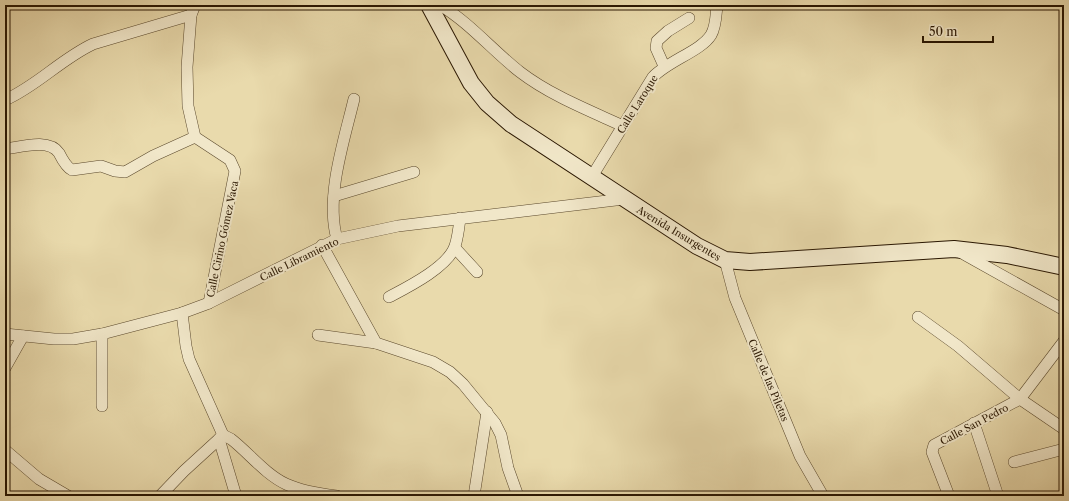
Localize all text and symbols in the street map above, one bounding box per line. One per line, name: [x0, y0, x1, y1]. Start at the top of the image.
scale bar: [923, 18, 993, 44]
text: 50 m: [929, 24, 958, 39]
street label: Calle Laroque: [614, 72, 661, 136]
street label: Calle Cirino Gómez Vaca: [204, 179, 241, 299]
street label: Avenida Insurgentes: [633, 203, 723, 264]
street label: Calle Libramiento: [258, 235, 341, 284]
street label: Calle de las Piletas: [745, 337, 792, 423]
street label: Calle San Pedro: [938, 401, 1011, 448]

